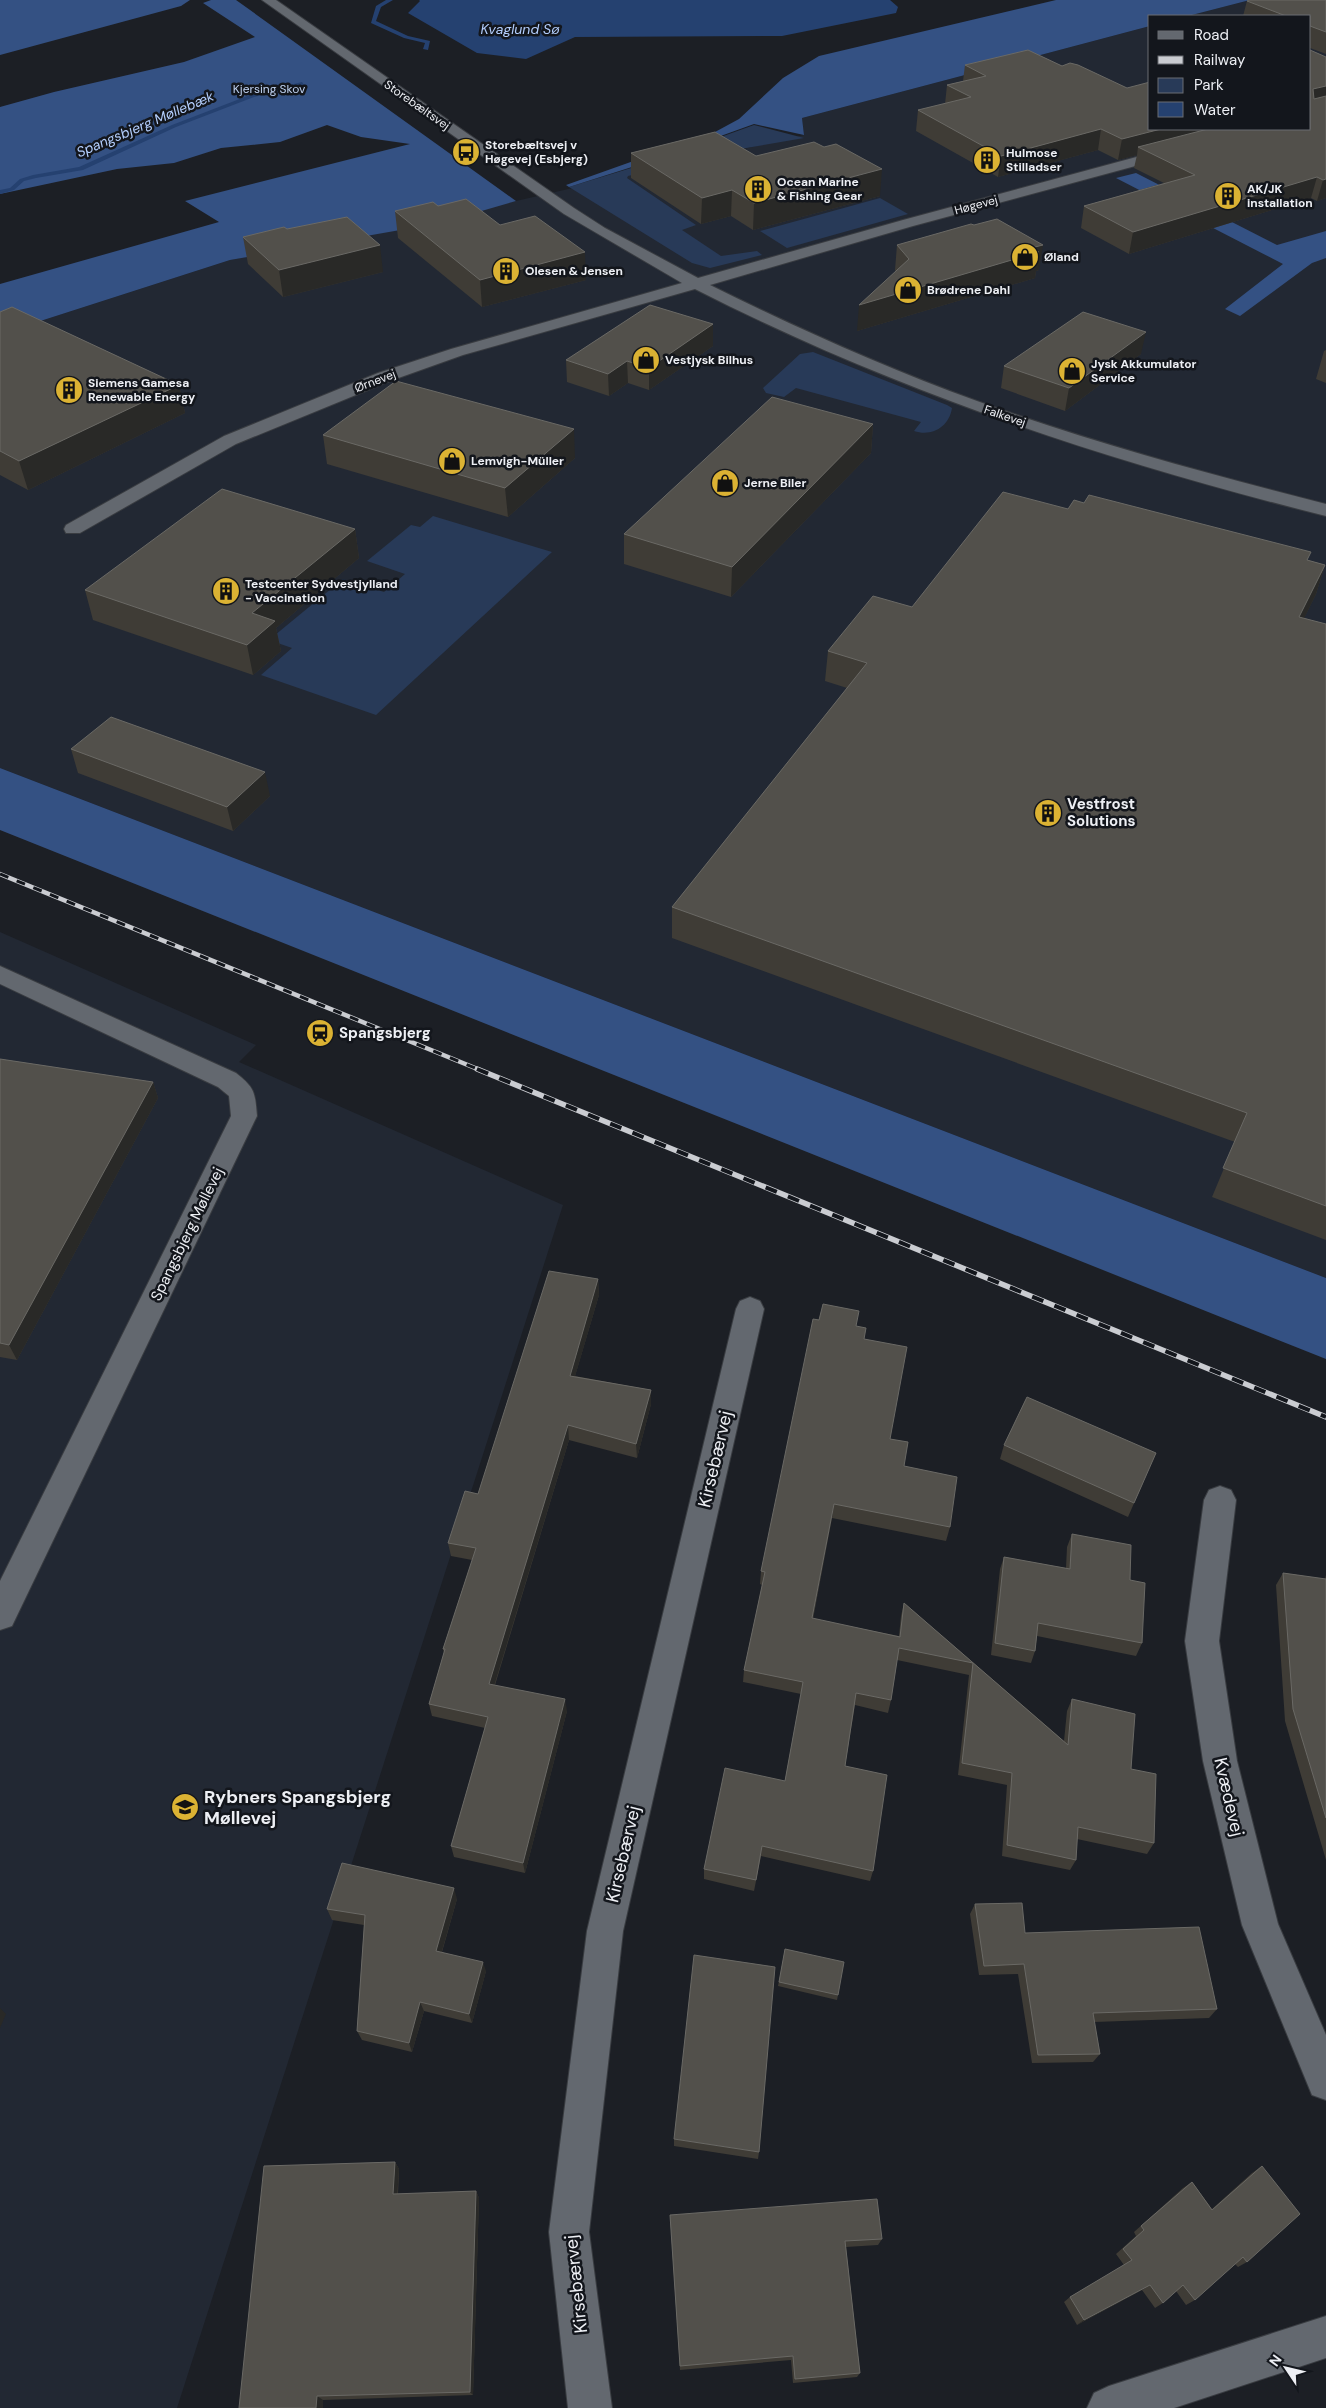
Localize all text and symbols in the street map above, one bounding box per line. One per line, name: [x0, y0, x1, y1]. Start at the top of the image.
legend: [1148, 15, 1311, 130]
water label: Kvaglund Sø: [480, 20, 560, 38]
text: Road: [1194, 25, 1229, 45]
text: Railway: [1194, 50, 1246, 70]
text: Park: [1194, 75, 1224, 95]
street label: Storebæltsvej: [381, 76, 453, 134]
park label: Kjersing Skov: [233, 81, 306, 97]
water label: Spangsbjerg Møllebæk: [73, 87, 217, 161]
text: Water: [1194, 100, 1236, 120]
bus stop icon: Storebæltsvej v Høgevej (Esbjerg): [451, 137, 481, 167]
place label: Storebæltsvej v Høgevej (Esbjerg): [485, 137, 588, 167]
building icon: Hulmose Stilladser: [972, 145, 1002, 175]
place label: Hulmose Stilladser: [1006, 145, 1062, 175]
building icon: Ocean Marine & Fishing Gear: [743, 174, 773, 204]
place label: Ocean Marine & Fishing Gear: [777, 174, 862, 204]
building icon: AK/JK installation: [1213, 181, 1243, 211]
place label: AK/JK installation: [1247, 181, 1313, 211]
street label: Høgevej: [953, 192, 999, 218]
shop icon: Øland: [1010, 242, 1040, 272]
place label: Øland: [1044, 249, 1079, 265]
building icon: Olesen & Jensen: [491, 256, 521, 286]
place label: Olesen & Jensen: [525, 263, 623, 279]
shop icon: Brødrene Dahl: [893, 275, 923, 305]
place label: Brødrene Dahl: [927, 282, 1010, 298]
shop icon: Vestjysk Bilhus: [631, 345, 661, 375]
place label: Vestjysk Bilhus: [665, 352, 753, 368]
shop icon: Jysk Akkumulator Service: [1057, 356, 1087, 386]
place label: Jysk Akkumulator Service: [1091, 356, 1197, 386]
street label: Ørnevej: [352, 366, 398, 396]
building icon: Siemens Gamesa Renewable Energy: [54, 375, 84, 405]
place label: Siemens Gamesa Renewable Energy: [88, 375, 196, 405]
street label: Falkevej: [982, 401, 1028, 431]
shop icon: Lemvigh-Müller: [437, 446, 467, 476]
place label: Lemvigh-Müller: [471, 453, 564, 469]
shop icon: Jerne Biler: [710, 468, 740, 498]
place label: Jerne Biler: [744, 475, 806, 491]
building icon: Testcenter Sydvestjylland - Vaccination: [211, 576, 241, 606]
place label: Testcenter Sydvestjylland - Vaccination: [245, 576, 398, 606]
place label: Vestfrost Solutions: [1067, 794, 1135, 831]
building icon: Vestfrost Solutions: [1033, 798, 1063, 828]
station icon: Spangsbjerg: [305, 1018, 335, 1048]
place label: Spangsbjerg: [339, 1023, 431, 1043]
street label: Spangsbjerg Møllevej: [146, 1164, 228, 1304]
street label: Kirsebærvej: [692, 1408, 738, 1510]
street label: Kvædevej: [1208, 1755, 1250, 1839]
place label: Rybners Spangsbjerg Møllevej: [204, 1785, 391, 1830]
school or university icon: Rybners Spangsbjerg Møllevej: [170, 1792, 200, 1822]
street label: Kirsebærvej: [600, 1803, 646, 1905]
street label: Kirsebærvej: [559, 2234, 593, 2334]
north arrow: [1261, 2343, 1311, 2393]
text: N: [1265, 2351, 1286, 2370]

